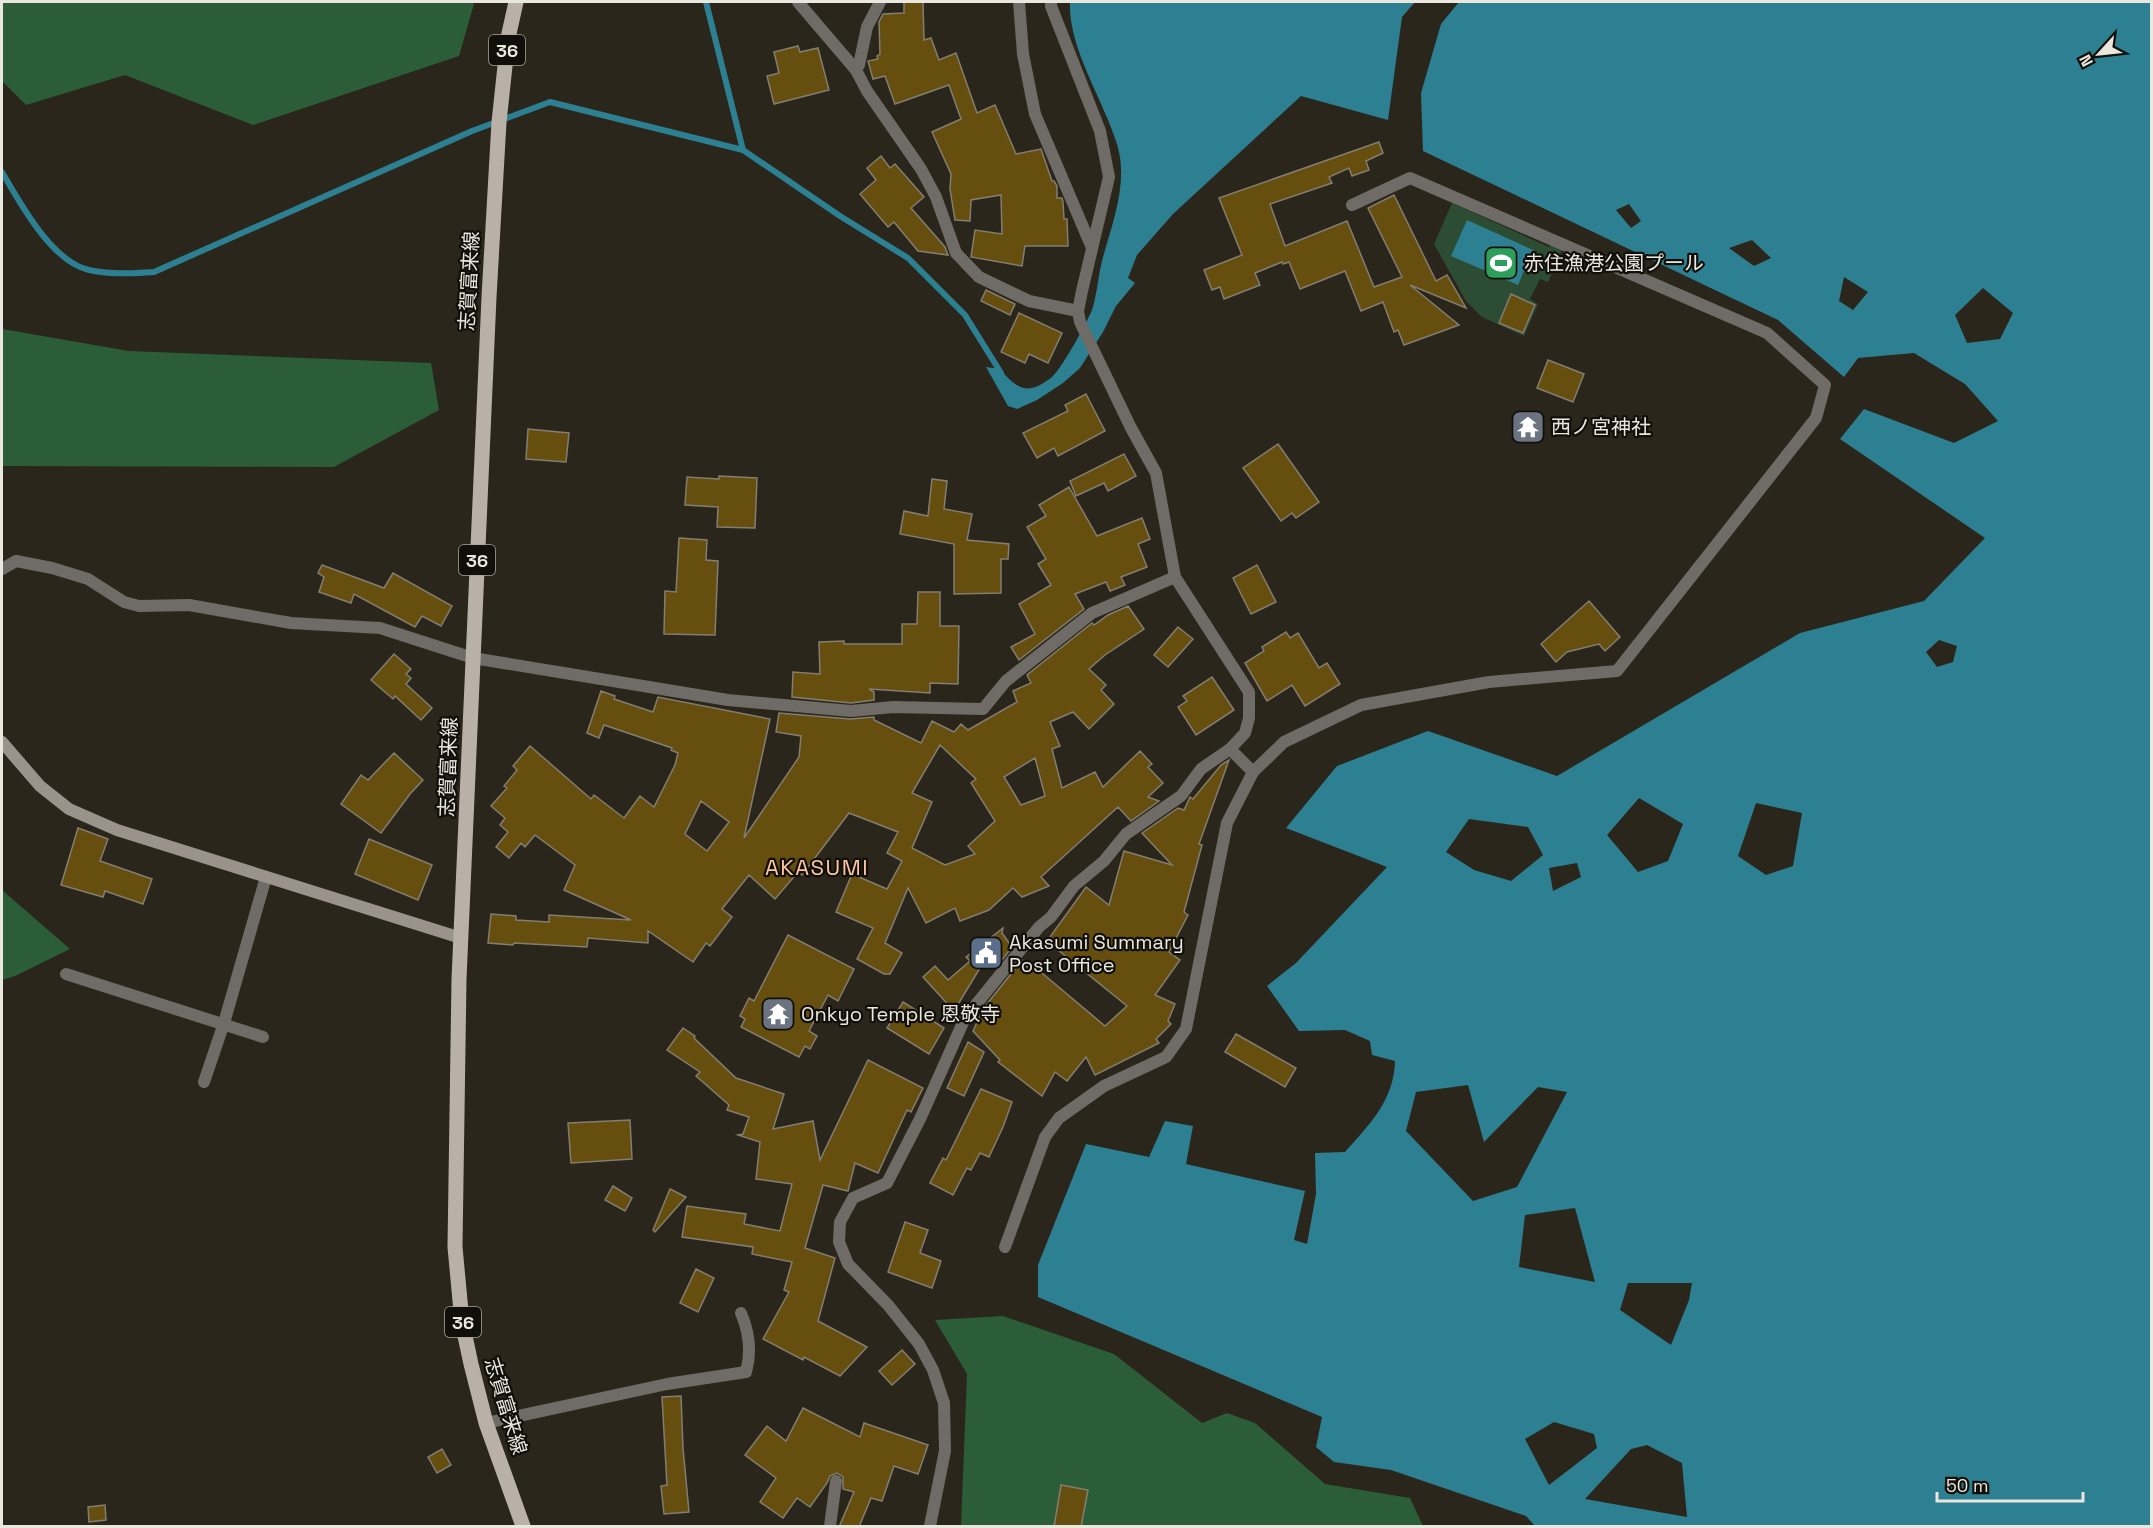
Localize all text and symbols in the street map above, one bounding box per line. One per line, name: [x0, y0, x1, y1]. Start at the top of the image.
north arrow: [2069, 24, 2129, 84]
road number: 36: [489, 35, 525, 65]
text: N: [2074, 51, 2098, 70]
street label: 志賀富来線: [453, 230, 485, 332]
sports icon: 赤住漁港公園プール: [1483, 245, 1519, 281]
place label: 赤住漁港公園プール: [1524, 250, 1704, 276]
temple icon: 西ノ宮神社: [1510, 409, 1546, 445]
place label: 西ノ宮神社: [1551, 414, 1651, 440]
road number: 36: [459, 545, 495, 575]
street label: 志賀富来線: [433, 717, 463, 817]
district label: AKASUMI: [765, 853, 869, 881]
place label: Akasumi Summary Post Office: [1009, 929, 1184, 978]
public building icon: Akasumi Summary Post Office: [968, 935, 1004, 971]
temple icon: Onkyo Temple 恩敬寺: [760, 996, 796, 1032]
place label: Onkyo Temple 恩敬寺: [801, 1001, 1000, 1027]
road number: 36: [445, 1307, 481, 1337]
street label: 志賀富来線: [479, 1354, 533, 1458]
scale bar: [1937, 1465, 2082, 1503]
text: 50 m: [1946, 1474, 1988, 1497]

